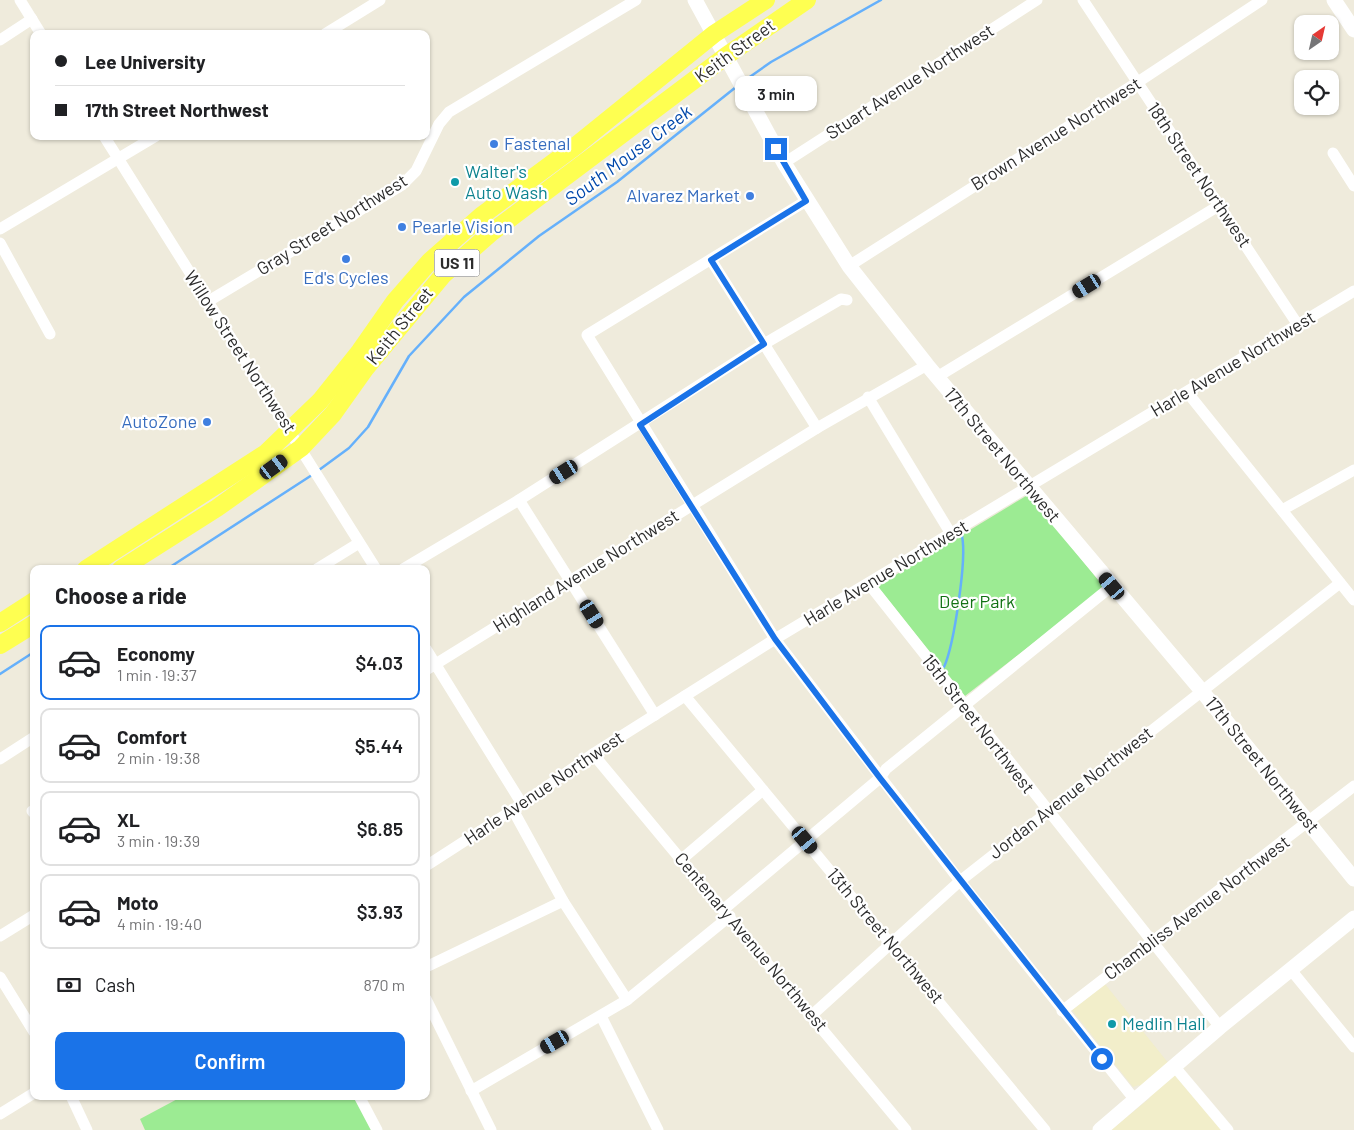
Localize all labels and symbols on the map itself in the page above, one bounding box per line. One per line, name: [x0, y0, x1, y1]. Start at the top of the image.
street label: Keith Street: [690, 14, 779, 87]
north arrow: [1294, 15, 1339, 60]
street label: Stuart Avenue Northwest: [821, 19, 998, 144]
street label: Brown Avenue Northwest: [966, 72, 1145, 195]
callout: 3 min: [735, 76, 817, 112]
street label: 18th Street Northwest: [1143, 98, 1257, 251]
water label: South Mouse Creek: [560, 99, 696, 210]
place label: Fastenal: [504, 132, 570, 154]
marker: Fastenal: [488, 138, 500, 150]
route end: [765, 138, 787, 160]
place label: Walter's Auto Wash: [465, 160, 548, 203]
street label: Gray Street Northwest: [252, 169, 411, 279]
marker: Walter's Auto Wash: [449, 176, 461, 188]
place label: Alvarez Market: [626, 184, 740, 206]
marker: Alvarez Market: [744, 190, 756, 202]
place label: Pearle Vision: [412, 215, 513, 237]
marker: Pearle Vision: [396, 221, 408, 233]
road number: US 11: [434, 250, 480, 276]
marker: Ed's Cycles: [340, 253, 352, 265]
street label: Willow Street Northwest: [180, 266, 302, 437]
place label: Ed's Cycles: [303, 266, 389, 288]
car: [1070, 272, 1103, 300]
street label: Keith Street: [361, 282, 437, 369]
street label: Harle Avenue Northwest: [1146, 305, 1319, 421]
street label: 17th Street Northwest: [940, 382, 1066, 526]
place label: AutoZone: [121, 410, 197, 432]
marker: AutoZone: [201, 416, 213, 428]
car: [257, 452, 290, 482]
car: [547, 458, 580, 486]
street label: Highland Avenue Northwest: [488, 504, 682, 636]
street label: Harle Avenue Northwest: [799, 514, 972, 630]
car: [1096, 570, 1127, 602]
park label: Deer Park: [939, 590, 1015, 612]
car: [577, 597, 606, 631]
street label: 15th Street Northwest: [918, 650, 1040, 797]
street label: 17th Street Northwest: [1201, 692, 1325, 837]
street label: Jordan Avenue Northwest: [984, 721, 1157, 863]
street label: Harle Avenue Northwest: [459, 726, 627, 849]
car: [789, 824, 820, 856]
street label: Chambliss Avenue Northwest: [1099, 830, 1294, 984]
street label: Centenary Avenue Northwest: [670, 847, 833, 1035]
street label: 13th Street Northwest: [823, 863, 949, 1008]
place label: Medlin Hall: [1122, 1012, 1206, 1034]
marker: Medlin Hall: [1106, 1018, 1118, 1030]
car: [538, 1028, 571, 1056]
route start: [1091, 1048, 1113, 1070]

